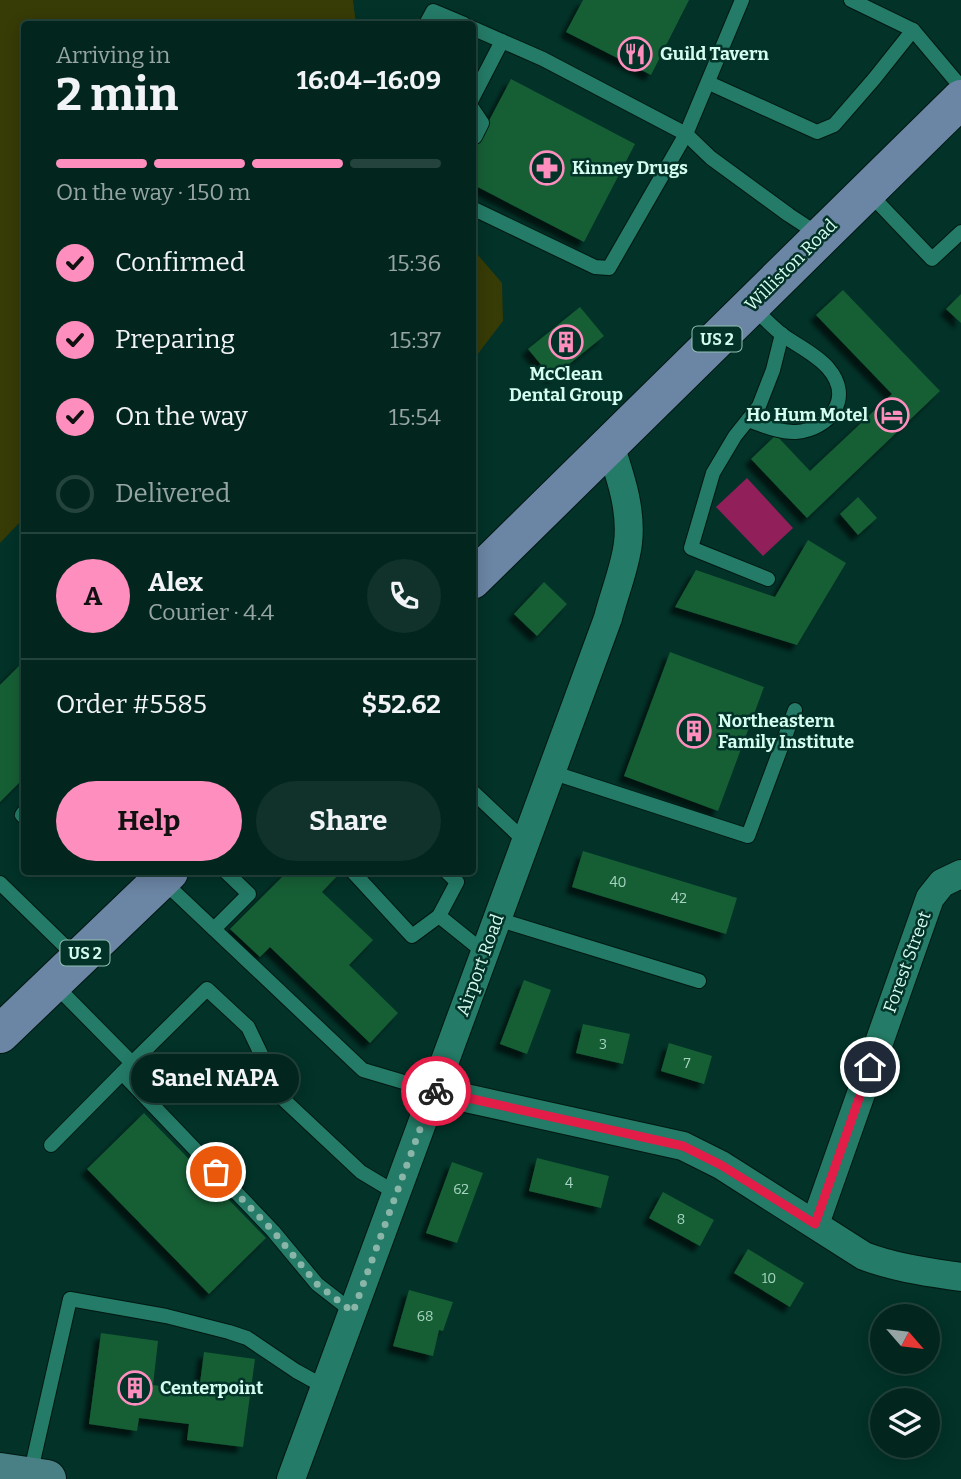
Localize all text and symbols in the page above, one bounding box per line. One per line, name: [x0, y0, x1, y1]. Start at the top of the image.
restaurant icon: Guild Tavern: [616, 35, 654, 73]
text: Arriving in: [56, 41, 170, 69]
place label: Guild Tavern: [660, 43, 769, 65]
text: 16:04–16:09: [297, 65, 441, 96]
text: 2 min: [56, 67, 178, 122]
pharmacy icon: Kinney Drugs: [528, 149, 566, 187]
place label: Kinney Drugs: [572, 157, 688, 179]
text: On the way · 150 m: [56, 178, 250, 206]
street label: Williston Road: [740, 214, 842, 316]
icon: check: [56, 244, 94, 282]
text: Confirmed: [115, 247, 245, 278]
text: 15:36: [388, 249, 441, 277]
icon: check: [56, 321, 94, 359]
building icon: McClean Dental Group: [547, 323, 585, 361]
text: Preparing: [115, 324, 235, 355]
text: 15:37: [390, 326, 441, 354]
road number: US 2: [692, 326, 742, 352]
place label: McClean Dental Group: [509, 363, 623, 406]
hotel icon: Ho Hum Motel: [873, 396, 911, 434]
icon: check: [56, 398, 94, 436]
text: On the way: [115, 401, 248, 432]
text: 15:54: [389, 403, 441, 431]
place label: Ho Hum Motel: [746, 404, 868, 426]
text: Delivered: [115, 478, 230, 509]
button: phone: [367, 559, 441, 633]
text: Alex: [148, 567, 203, 598]
text: A: [84, 581, 102, 612]
text: Courier · 4.4: [148, 598, 274, 626]
text: Order #5585: [56, 689, 207, 720]
text: $52.62: [362, 689, 441, 720]
place label: Northeastern Family Institute: [718, 710, 854, 753]
building icon: Northeastern Family Institute: [675, 712, 713, 750]
button: Help: [56, 781, 242, 861]
button: Share: [256, 781, 441, 861]
house number: 40: [609, 874, 627, 891]
house number: 42: [671, 890, 687, 907]
street label: Forest Street: [878, 908, 936, 1016]
street label: Airport Road: [451, 911, 509, 1019]
road number: US 2: [60, 940, 110, 965]
house number: 3: [599, 1036, 607, 1053]
pin: [840, 1037, 900, 1097]
icon: home: [851, 1048, 889, 1086]
callout: Sanel NAPA: [132, 1053, 300, 1102]
house number: 7: [683, 1055, 691, 1072]
courier: [401, 1056, 471, 1126]
text: Sanel NAPA: [151, 1064, 279, 1092]
icon: bike: [417, 1072, 455, 1110]
pin: [186, 1142, 246, 1202]
icon: bag: [197, 1153, 235, 1191]
house number: 4: [565, 1175, 573, 1192]
house number: 62: [453, 1181, 469, 1198]
house number: 8: [677, 1211, 685, 1228]
house number: 10: [762, 1270, 776, 1287]
north arrow: [870, 1304, 940, 1374]
map controls: [870, 1304, 940, 1458]
house number: 68: [417, 1308, 433, 1325]
building icon: Centerpoint: [116, 1369, 154, 1407]
place label: Centerpoint: [160, 1377, 263, 1399]
button: layers: [870, 1388, 940, 1458]

